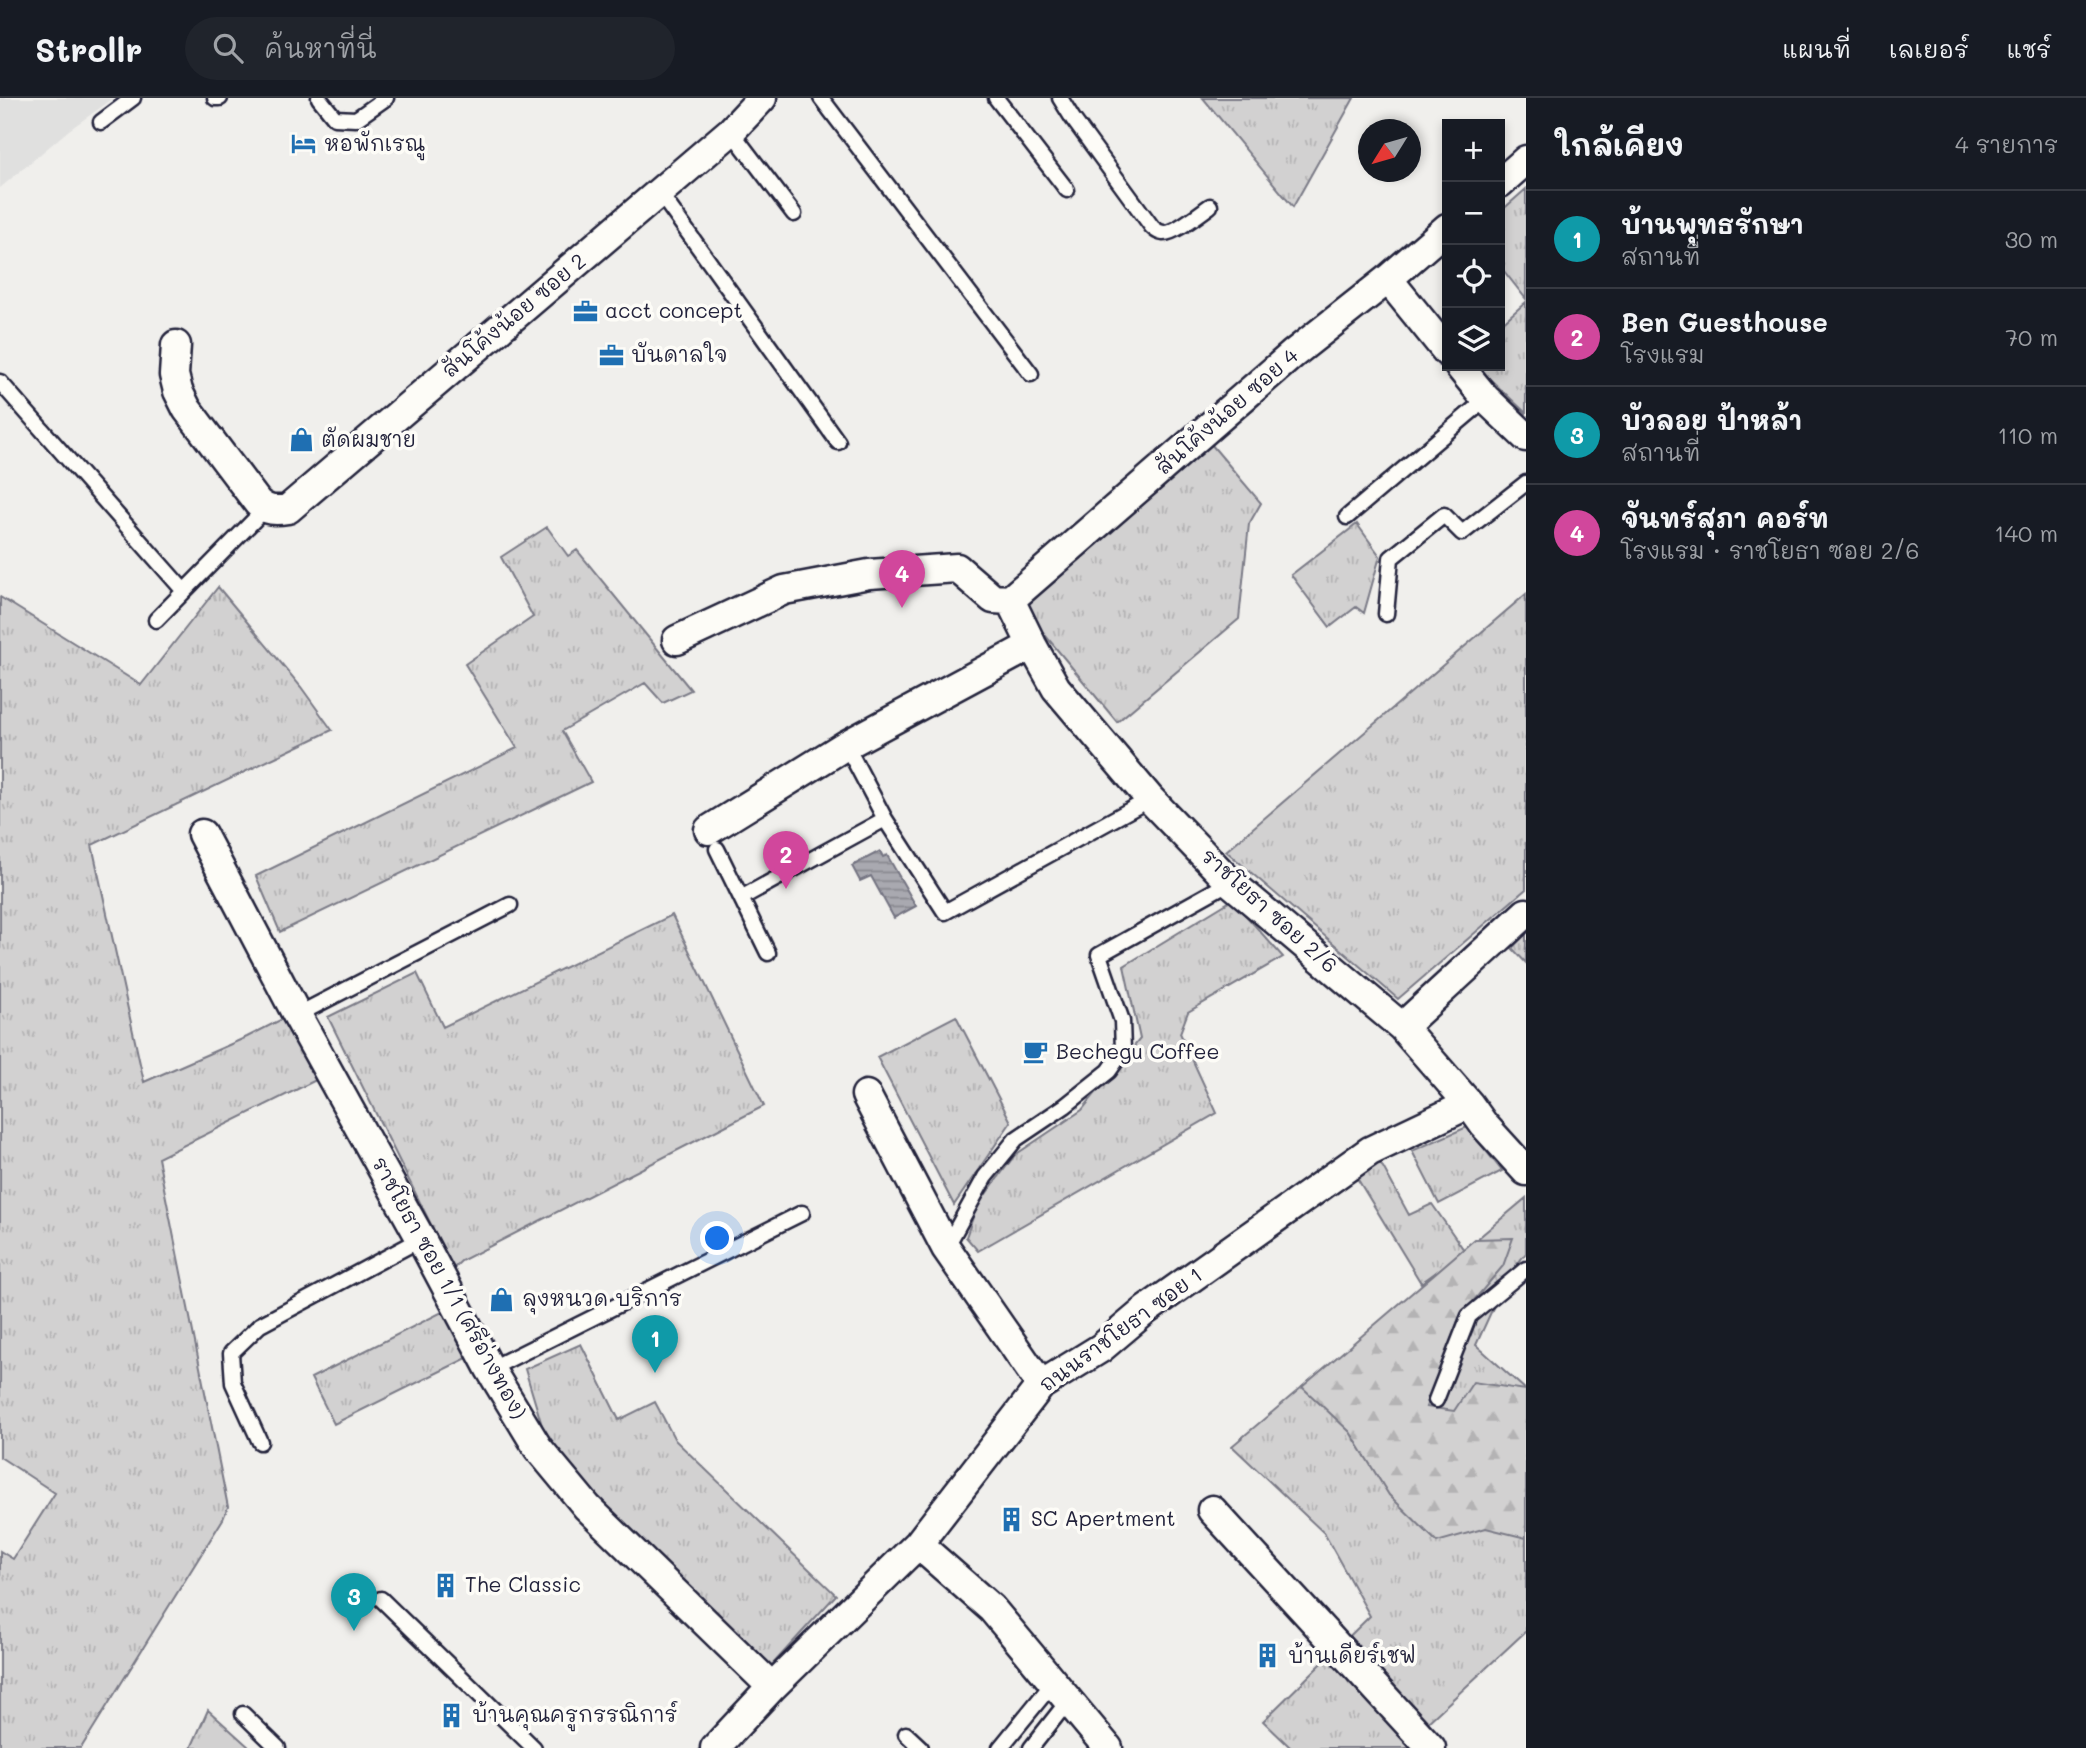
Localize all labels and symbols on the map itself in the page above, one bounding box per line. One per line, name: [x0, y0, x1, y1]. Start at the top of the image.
north arrow: [1358, 119, 1421, 182]
place label: หอพักเรณู: [324, 129, 425, 161]
hotel icon: หอพักเรณู: [290, 130, 318, 158]
street label: สันโค้งน้อย ซอย 2: [435, 247, 591, 383]
place label: acct concept: [605, 296, 743, 323]
office icon: acct concept: [571, 297, 599, 325]
place label: บันดาลใจ: [631, 340, 728, 367]
office icon: บันดาลใจ: [597, 341, 625, 369]
street label: สันโค้งน้อย ซอย 4: [1149, 341, 1304, 480]
place label: ตัดผมชาย: [321, 425, 416, 452]
shop icon: ตัดผมชาย: [287, 426, 315, 454]
pin: 4: [879, 550, 925, 608]
pin: 2: [763, 831, 809, 889]
street label: ราชโยธา ซอย 2/6: [1196, 842, 1344, 978]
place label: Bechegu Coffee: [1056, 1037, 1219, 1064]
cafe icon: Bechegu Coffee: [1022, 1038, 1050, 1066]
street label: ราชโยธา ซอย 1/1 (ศรีอ่างทอง): [367, 1151, 534, 1423]
your location: [700, 1221, 734, 1255]
street label: ถนนราชโยธา ซอย 1: [1033, 1260, 1207, 1397]
place label: ลุงหนวด บริการ: [522, 1284, 682, 1315]
shop icon: ลุงหนวด บริการ: [488, 1285, 516, 1313]
pin: 1: [632, 1315, 678, 1373]
place label: SC Apertment: [1031, 1504, 1175, 1531]
building icon: SC Apertment: [997, 1505, 1025, 1533]
place label: The Classic: [465, 1570, 581, 1597]
building icon: The Classic: [431, 1571, 459, 1599]
pin: 3: [331, 1573, 377, 1631]
place label: บ้านเดียร์เชฟ: [1288, 1641, 1416, 1668]
building icon: บ้านเดียร์เชฟ: [1254, 1642, 1282, 1670]
place label: บ้านคุณครูกรรณิการ์: [472, 1700, 678, 1732]
building icon: บ้านคุณครูกรรณิการ์: [438, 1701, 466, 1729]

